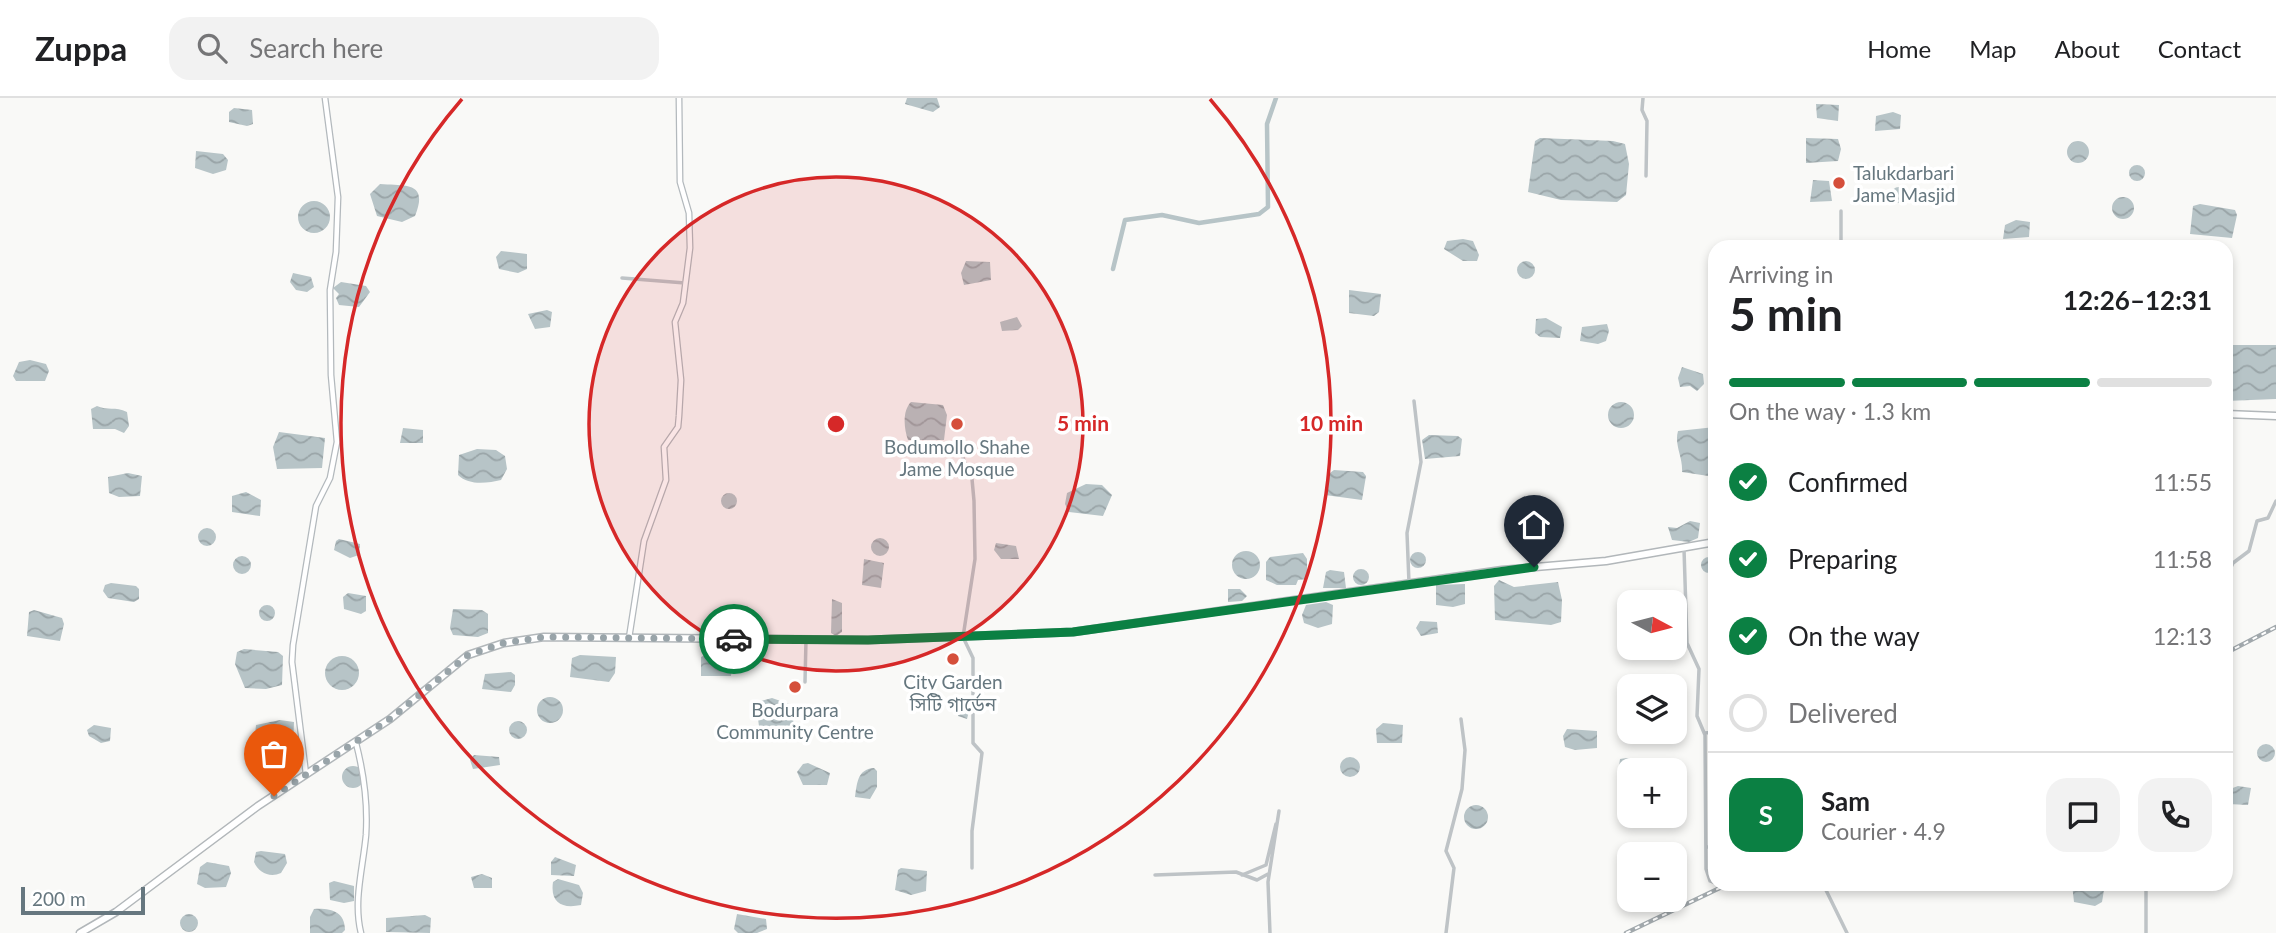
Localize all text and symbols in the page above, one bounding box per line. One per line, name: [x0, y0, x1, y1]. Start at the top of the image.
search box: [169, 17, 659, 80]
text: Zuppa: [35, 28, 127, 68]
icon: search: [193, 29, 231, 67]
text: Search here: [249, 32, 383, 64]
text: Home: [1867, 34, 1931, 63]
text: Map: [1969, 34, 2017, 63]
text: About: [2055, 34, 2120, 63]
text: Contact: [2158, 34, 2241, 63]
place label: Talukdarbari Jame Masjid: [1853, 161, 1955, 206]
marker: Talukdarbari Jame Masjid: [1831, 175, 1847, 191]
text: Arriving in: [1729, 260, 1833, 288]
text: 12:26–12:31: [2063, 284, 2212, 316]
text: 5 min: [1729, 286, 1843, 341]
text: On the way · 1.3 km: [1729, 397, 1931, 425]
text: 5 min: [1057, 410, 1109, 435]
text: 10 min: [1299, 410, 1363, 435]
centre of rings: [824, 412, 848, 436]
marker: Bodumollo Shahe Jame Mosque: [949, 416, 965, 432]
place label: Bodumollo Shahe Jame Mosque: [884, 435, 1030, 480]
icon: check: [1729, 463, 1767, 501]
text: Confirmed: [1788, 466, 1908, 498]
text: 11:55: [2153, 468, 2212, 496]
pin: [1504, 495, 1564, 567]
icon: home: [1515, 506, 1553, 544]
icon: check: [1729, 540, 1767, 578]
text: Preparing: [1788, 543, 1897, 575]
text: 11:58: [2153, 545, 2212, 573]
north arrow: [1617, 590, 1687, 660]
map controls: [1617, 590, 1687, 912]
courier: [699, 604, 769, 674]
icon: check: [1729, 617, 1767, 655]
icon: car: [715, 620, 753, 658]
text: On the way: [1788, 620, 1920, 652]
text: 12:13: [2153, 622, 2212, 650]
marker: City Garden সিটি গার্ডেন: [945, 651, 961, 667]
place label: City Garden সিটি গার্ডেন: [903, 670, 1003, 715]
button: layers: [1617, 674, 1687, 744]
marker: Bodurpara Community Centre: [787, 679, 803, 695]
text: Delivered: [1788, 697, 1898, 729]
place label: Bodurpara Community Centre: [716, 698, 874, 743]
pin: [244, 724, 304, 796]
icon: bag: [255, 735, 293, 773]
button: +: [1617, 758, 1687, 828]
button: chat: [2046, 778, 2120, 852]
button: phone: [2138, 778, 2212, 852]
text: Sam: [1821, 785, 1870, 817]
text: S: [1759, 799, 1773, 831]
text: Courier · 4.9: [1821, 817, 1946, 845]
button: −: [1617, 842, 1687, 912]
scale bar: [21, 884, 145, 916]
text: 200 m: [32, 887, 86, 910]

